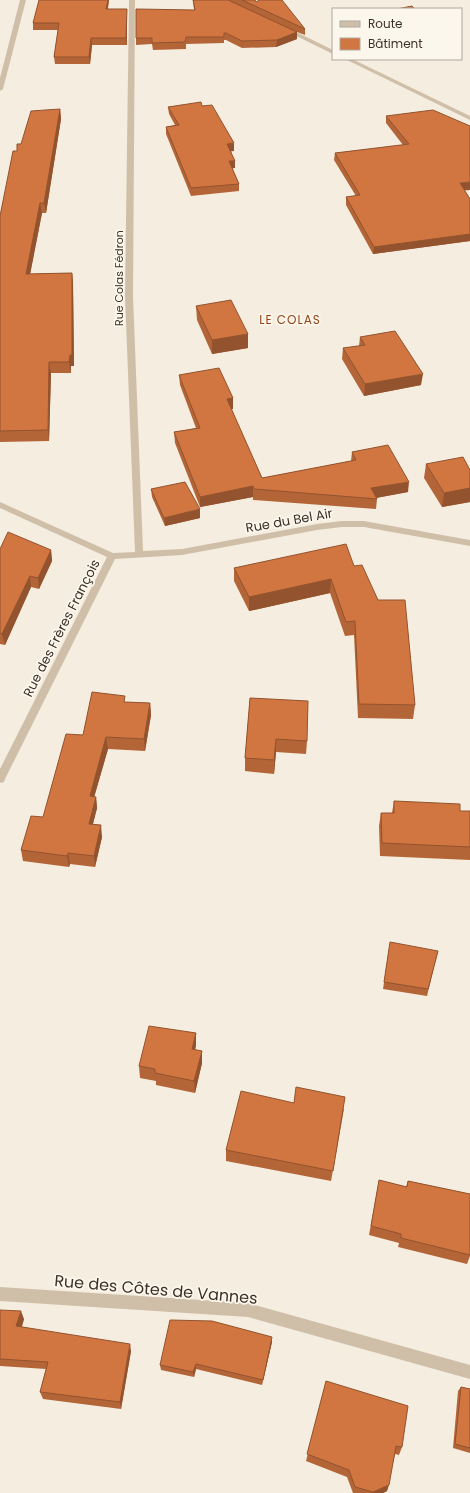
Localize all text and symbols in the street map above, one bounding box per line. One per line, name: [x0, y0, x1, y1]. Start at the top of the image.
legend: [332, 8, 462, 60]
text: Route: [368, 15, 402, 32]
text: Bâtiment: [368, 35, 423, 52]
street label: Rue Colas Fédron: [111, 230, 127, 326]
district label: LE COLAS: [259, 311, 321, 328]
street label: Rue du Bel Air: [244, 503, 334, 537]
street label: Rue des Frères François: [18, 556, 105, 700]
street label: Rue des Côtes de Vannes: [53, 1269, 259, 1310]

